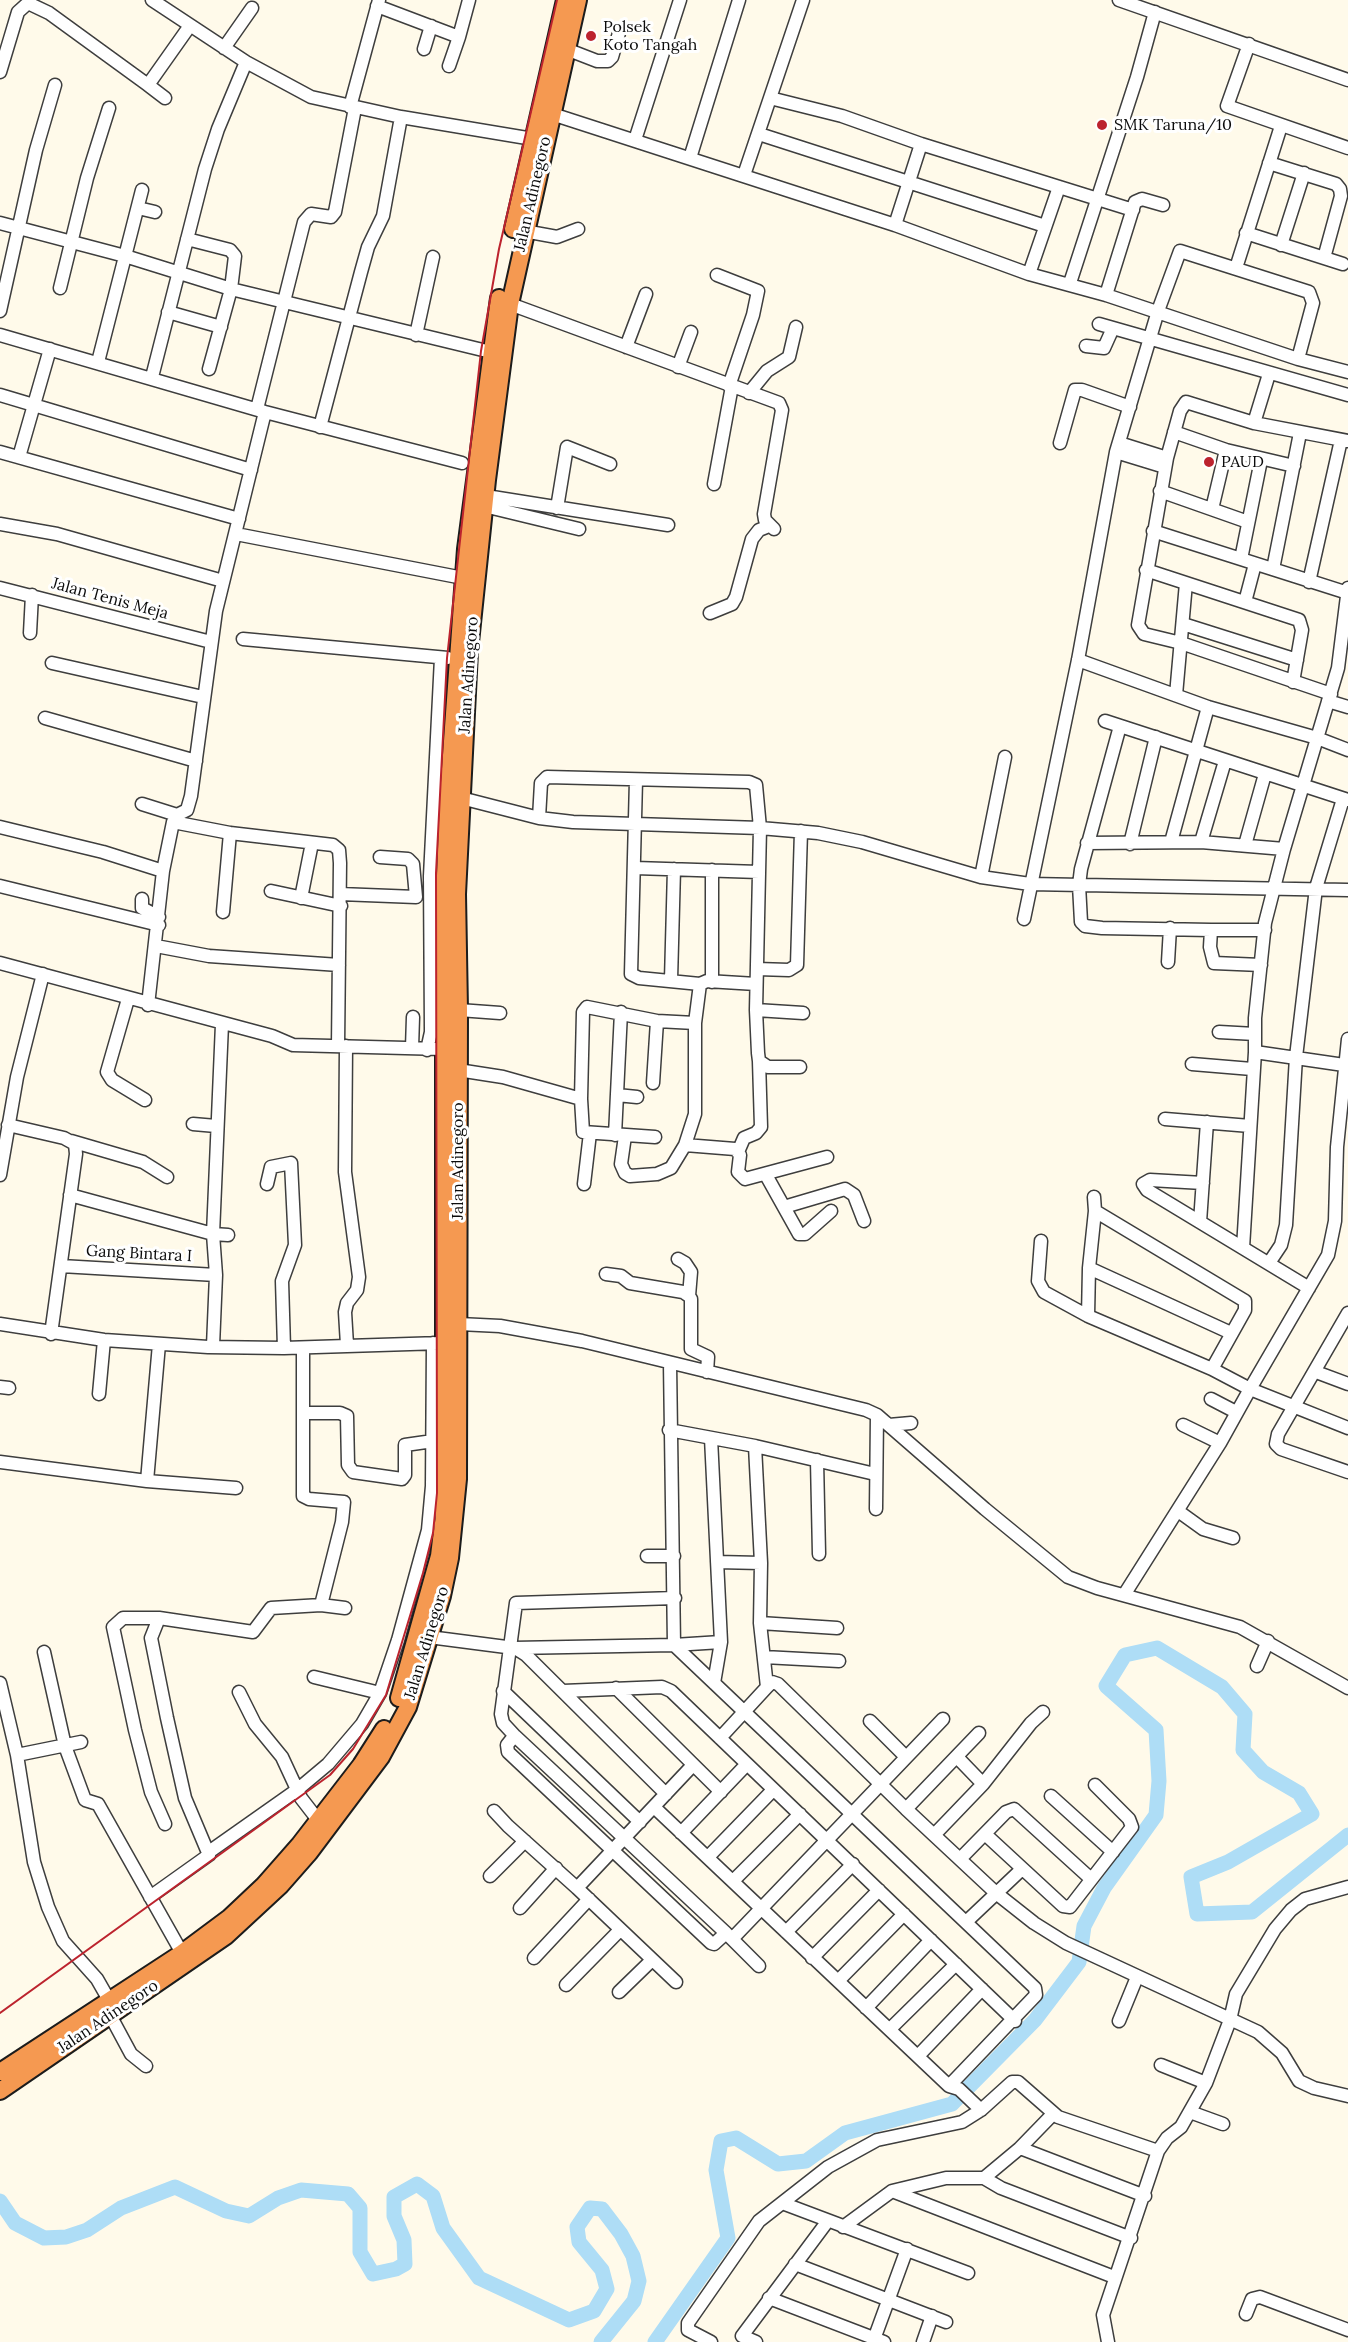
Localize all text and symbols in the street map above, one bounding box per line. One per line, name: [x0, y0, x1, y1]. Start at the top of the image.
place label: Polsek Koto Tangah: [603, 17, 697, 55]
marker: Polsek Koto Tangah: [584, 29, 598, 43]
place label: SMK Taruna/10: [1114, 115, 1232, 135]
marker: SMK Taruna/10: [1095, 118, 1109, 132]
street label: Jalan Adinegoro: [510, 135, 556, 253]
place label: PAUD: [1221, 452, 1264, 472]
marker: PAUD: [1202, 455, 1216, 469]
street label: Jalan Tenis Meja: [49, 574, 171, 624]
street label: Jalan Adinegoro: [455, 616, 483, 734]
street label: Jalan Adinegoro: [448, 1102, 468, 1220]
street label: Gang Bintara I: [85, 1242, 193, 1266]
street label: Jalan Adinegoro: [401, 1584, 453, 1702]
street label: Jalan Adinegoro: [54, 1976, 162, 2058]

